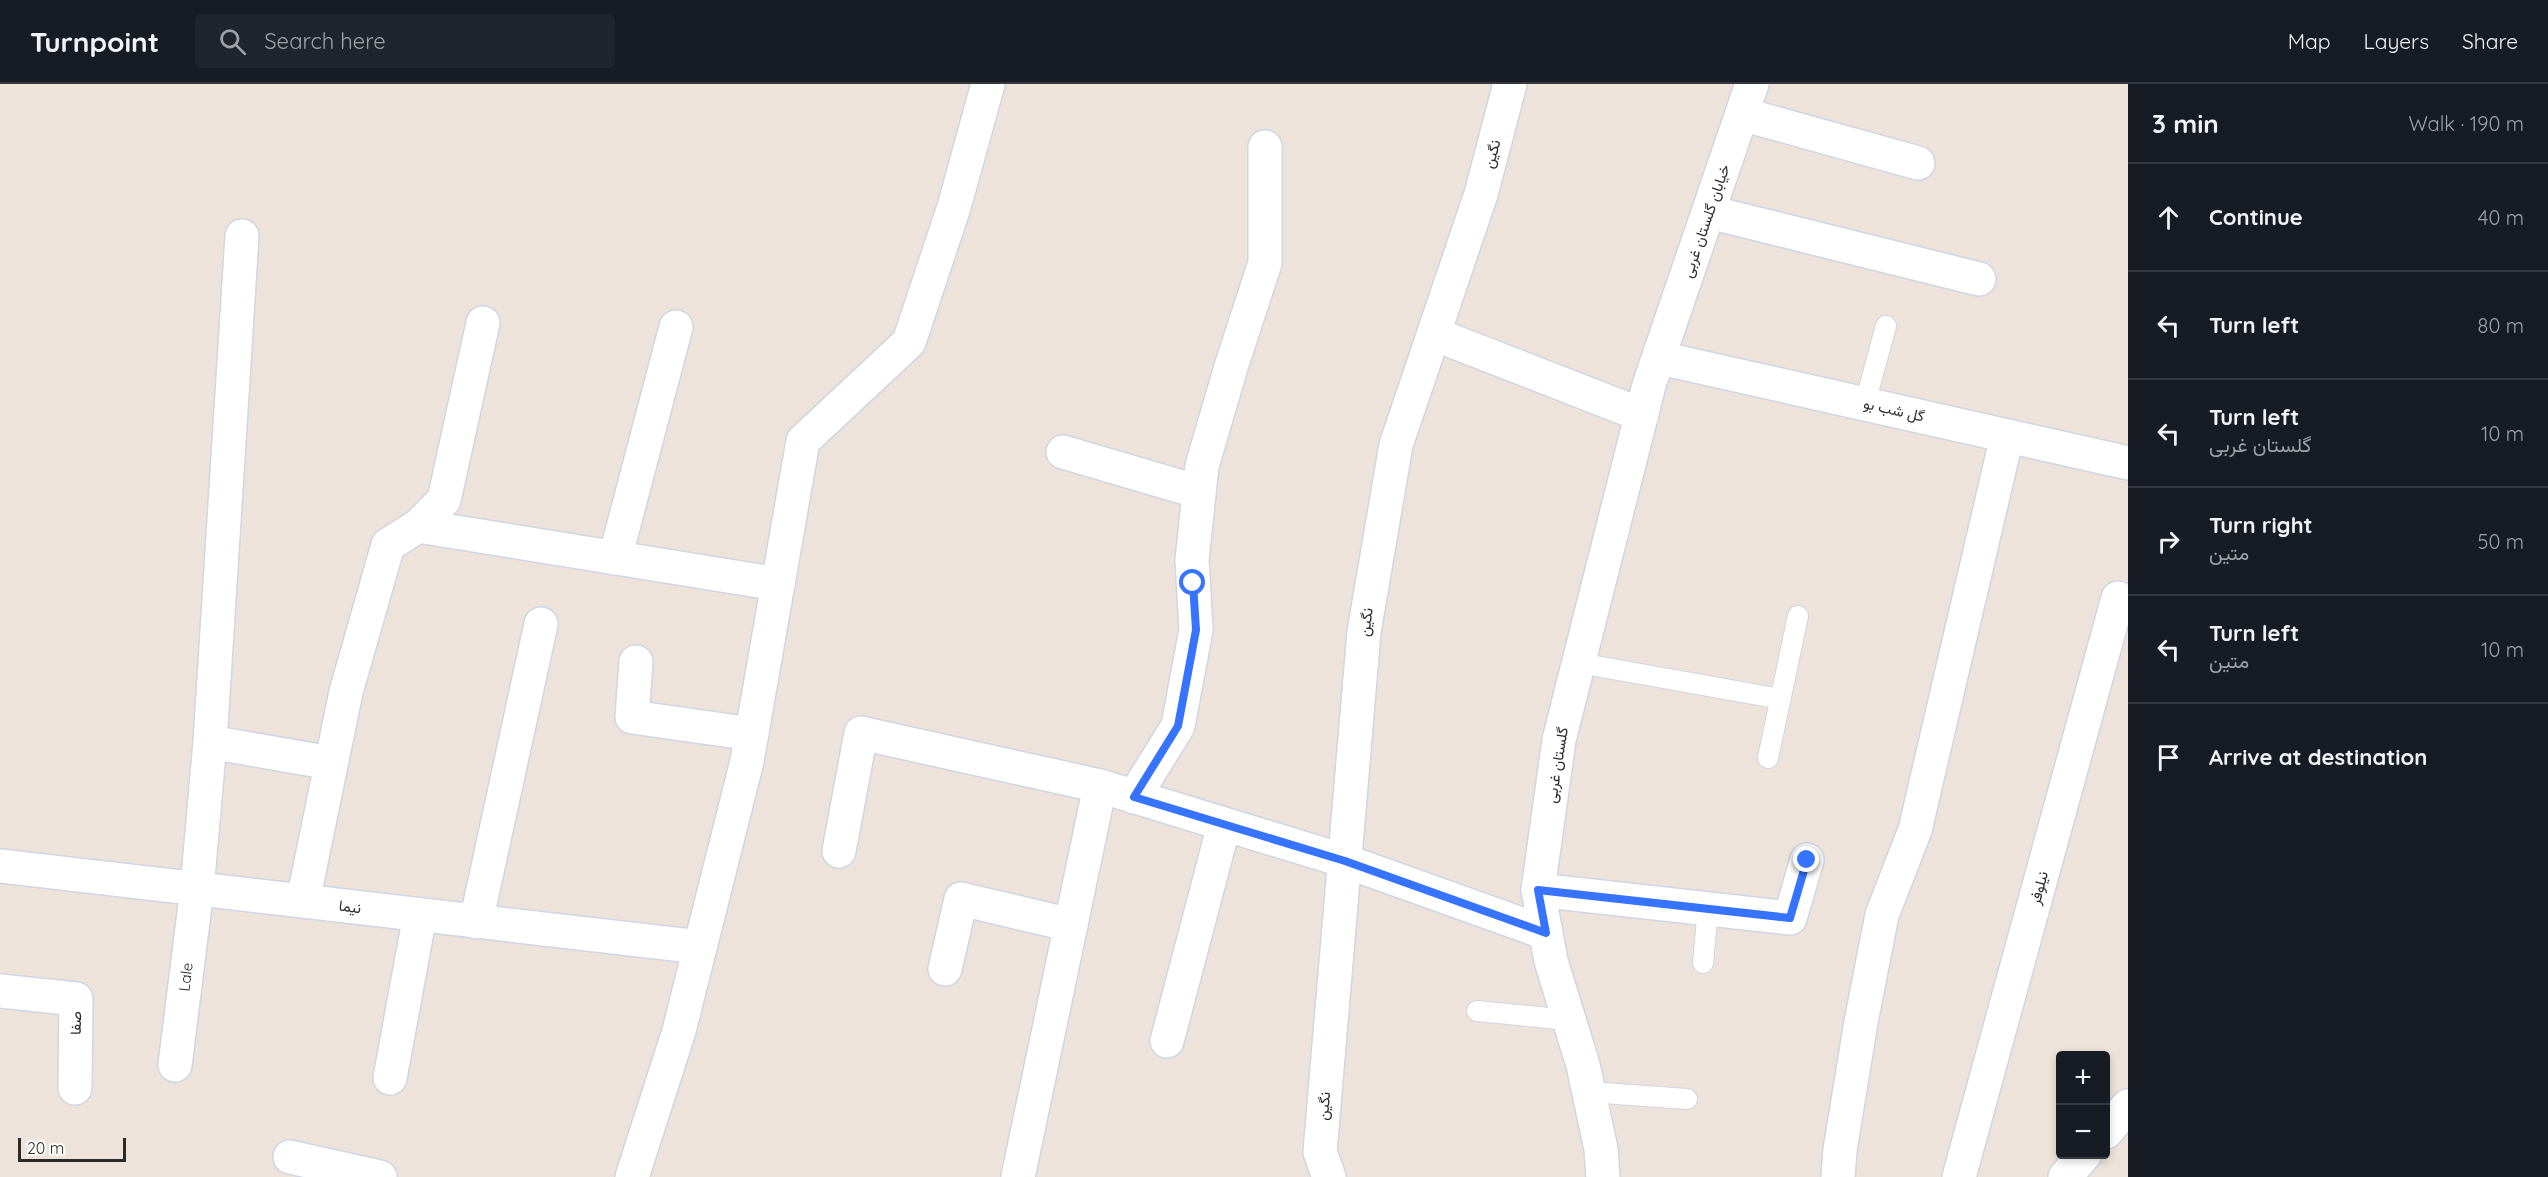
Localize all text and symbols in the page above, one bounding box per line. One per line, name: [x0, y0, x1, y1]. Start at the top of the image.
search box: [195, 14, 615, 68]
text: Turnpoint: [30, 24, 159, 59]
icon: search: [216, 25, 249, 58]
text: Search here: [264, 27, 386, 55]
text: Map: [2288, 28, 2331, 54]
text: Layers: [2364, 28, 2429, 54]
text: Share: [2462, 28, 2518, 54]
text: 3 min: [2152, 107, 2219, 140]
text: Walk · 190 m: [2408, 111, 2524, 136]
street label: نگین: [1479, 138, 1505, 170]
street label: خیابان گلستان غربی: [1677, 162, 1735, 280]
icon: ahead: [2152, 201, 2185, 234]
text: Continue: [2209, 203, 2303, 231]
text: 40 m: [2478, 205, 2524, 230]
icon: left: [2152, 309, 2185, 342]
text: Turn left: [2209, 311, 2299, 339]
text: 80 m: [2478, 313, 2524, 338]
street label: گل شب بو: [1862, 393, 1927, 426]
text: Turn left: [2209, 403, 2299, 431]
icon: left: [2152, 417, 2185, 450]
text: 10 m: [2481, 421, 2524, 446]
text: گلستان غربی: [2209, 432, 2311, 457]
text: Turn right: [2209, 511, 2313, 539]
icon: right: [2152, 525, 2185, 558]
text: 50 m: [2478, 529, 2524, 554]
text: متین: [2209, 540, 2249, 565]
route start: [1179, 569, 1205, 595]
street label: نگین: [1354, 606, 1378, 638]
text: Turn left: [2209, 619, 2299, 647]
icon: left: [2152, 633, 2185, 666]
text: 10 m: [2481, 637, 2524, 662]
text: متین: [2209, 648, 2249, 673]
street label: گلستان غربی: [1541, 725, 1573, 804]
icon: arrive: [2152, 741, 2185, 774]
text: Arrive at destination: [2209, 743, 2427, 771]
route end: [1793, 846, 1819, 872]
street label: نیلوفر: [2025, 869, 2052, 908]
street label: نیما: [338, 896, 362, 917]
street label: Lale: [174, 961, 197, 992]
street label: صفا: [66, 1011, 85, 1035]
map controls: [2056, 1051, 2110, 1159]
button: +: [2056, 1051, 2110, 1105]
street label: نگین: [1313, 1091, 1335, 1121]
button: −: [2056, 1105, 2110, 1159]
scale bar: [18, 1135, 126, 1162]
text: 20 m: [27, 1138, 64, 1158]

